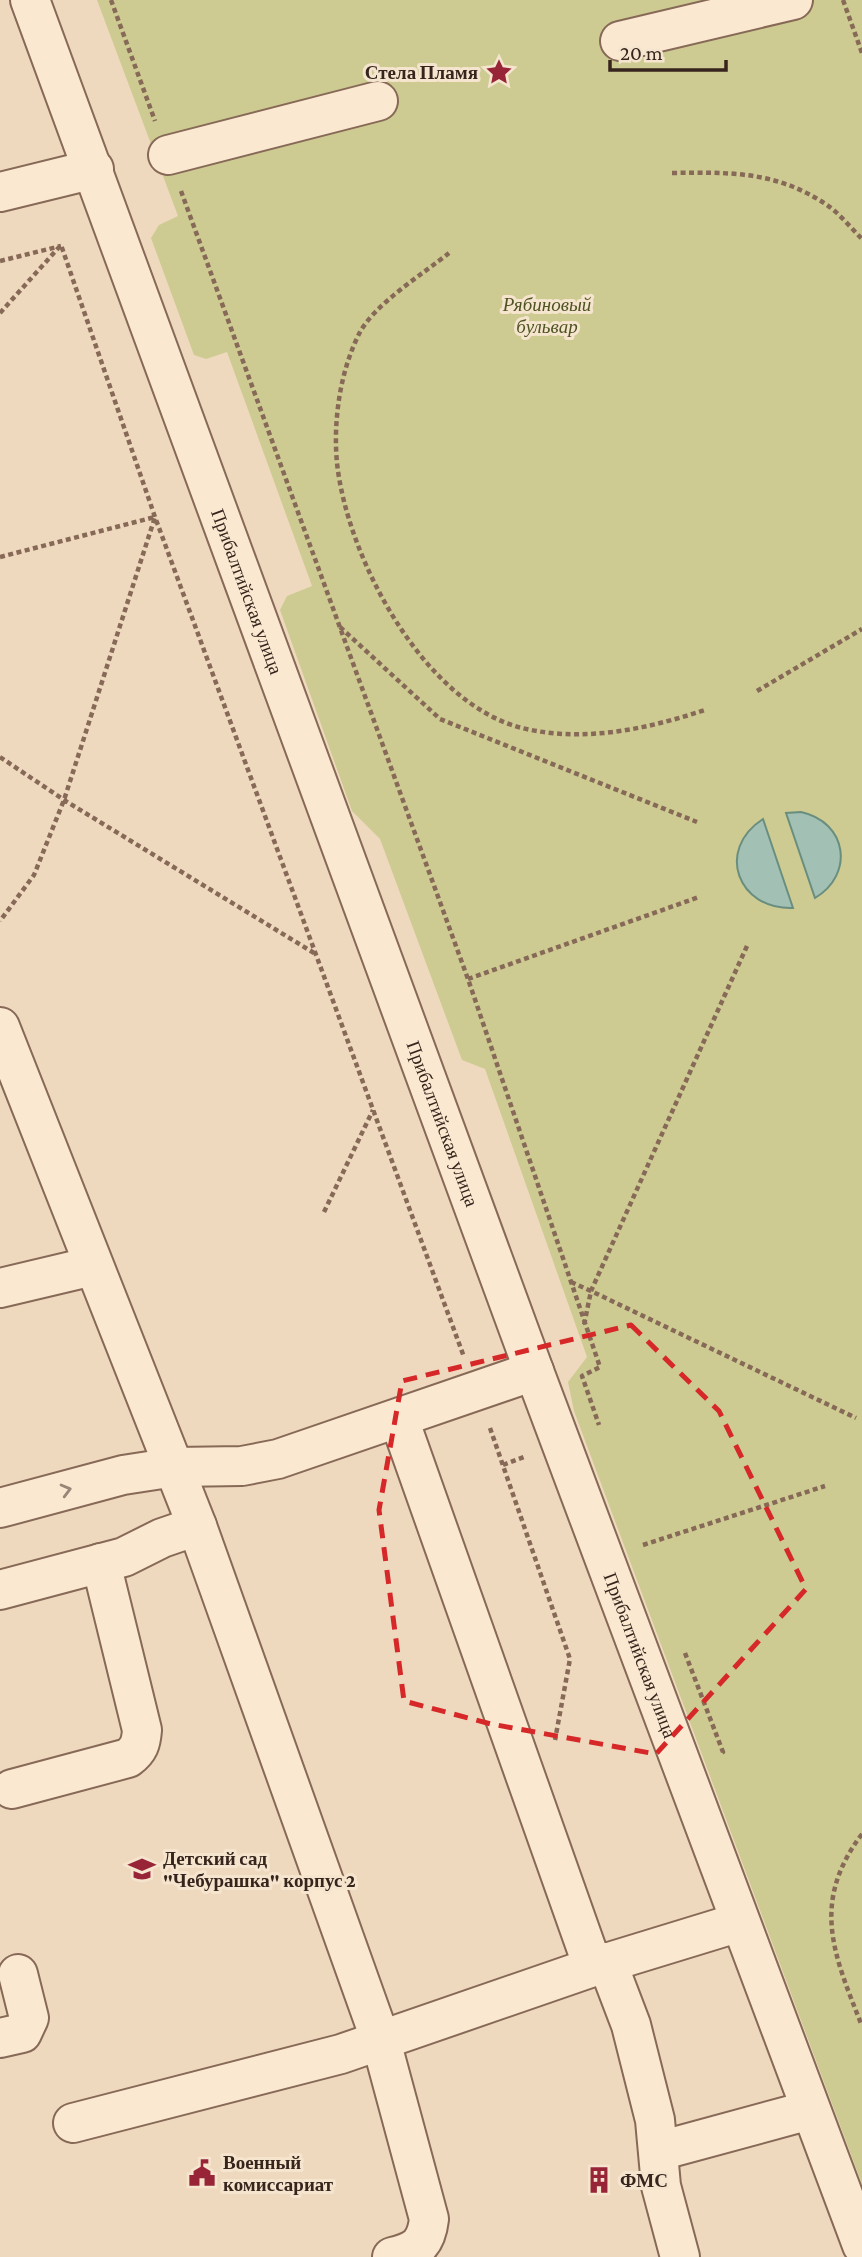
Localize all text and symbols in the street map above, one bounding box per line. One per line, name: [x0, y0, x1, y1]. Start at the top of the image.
scale bar: [610, 28, 726, 72]
text: 20 m: [620, 41, 663, 65]
place icon: Стела Пламя: [484, 57, 514, 87]
place label: Стела Пламя: [365, 62, 478, 83]
park label: Рябиновый бульвар: [502, 294, 592, 337]
street label: Прибалтийская улица: [207, 506, 288, 678]
street label: Прибалтийская улица: [403, 1038, 483, 1210]
one-way arrow: [60, 1484, 72, 1498]
street label: Прибалтийская улица: [600, 1569, 681, 1741]
place label: Детский сад "Чебурашка" корпус 2: [163, 1848, 356, 1891]
school or university icon: Детский сад "Чебурашка" корпус 2: [127, 1854, 157, 1884]
place label: Военный комиссариат: [223, 2152, 334, 2195]
public building icon: Военный комиссариат: [187, 2158, 217, 2188]
building icon: ФМС: [584, 2165, 614, 2195]
place label: ФМС: [620, 2170, 668, 2191]

